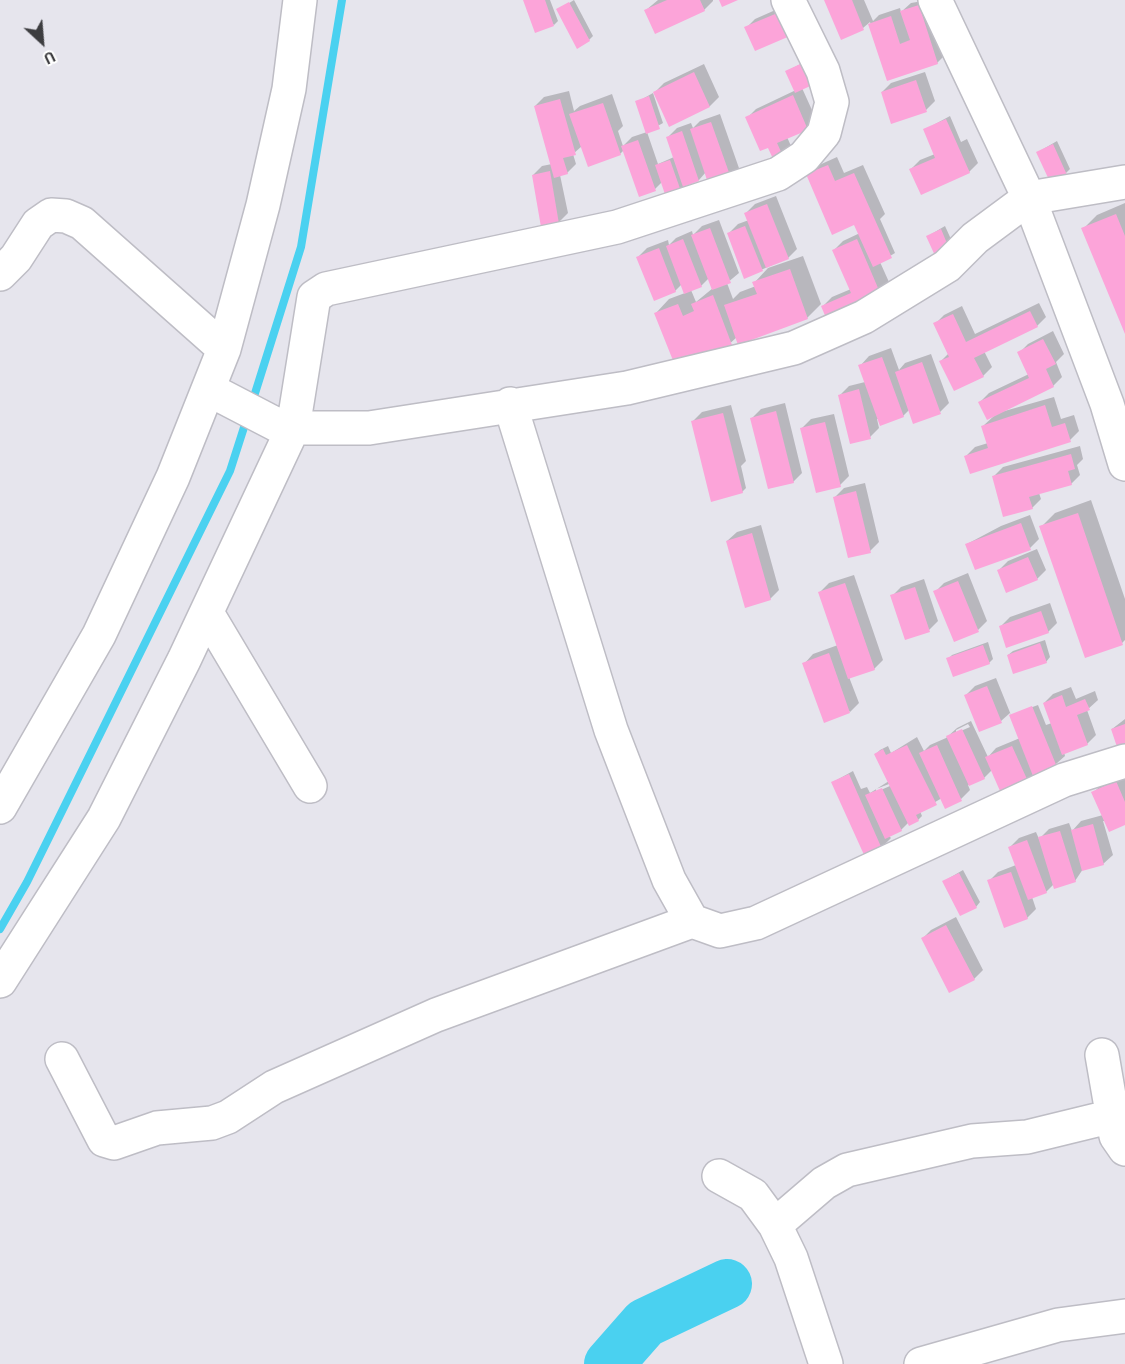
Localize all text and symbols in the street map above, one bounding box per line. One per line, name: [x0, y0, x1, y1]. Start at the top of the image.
north arrow: [12, 12, 72, 72]
text: U: [41, 48, 59, 69]

